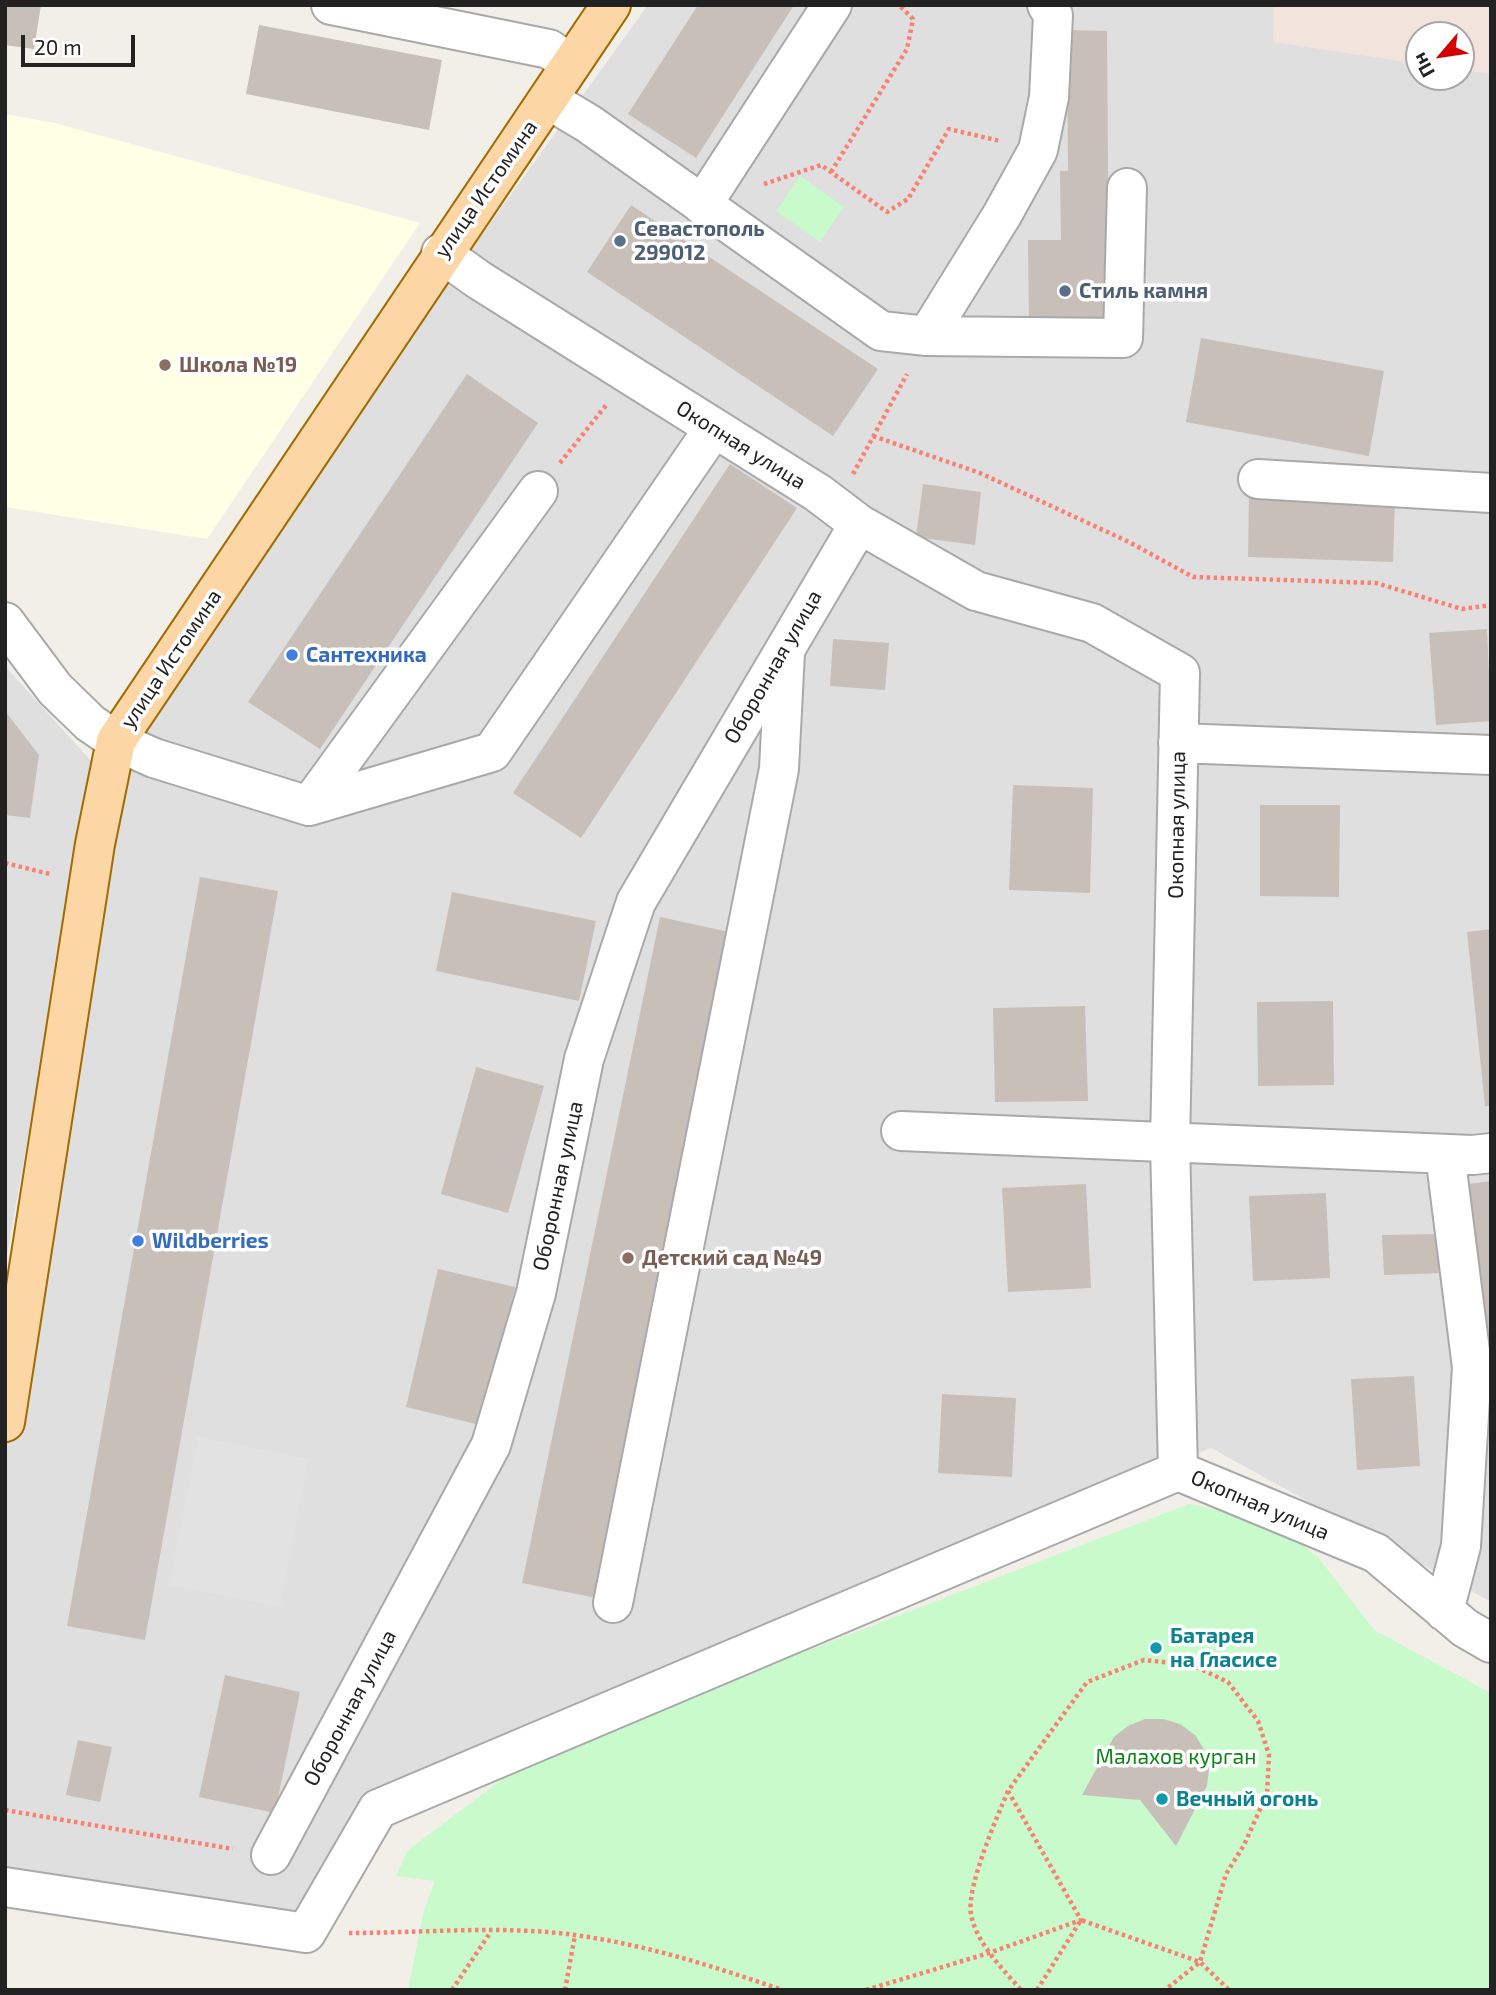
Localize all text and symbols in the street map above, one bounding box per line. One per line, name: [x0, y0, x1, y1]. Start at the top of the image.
scale bar: [24, 21, 138, 65]
north arrow: [1405, 21, 1475, 91]
text: 20 m: [34, 34, 82, 59]
text: Пн: [1407, 49, 1439, 82]
street label: улица Истомина: [429, 115, 543, 263]
place label: Севастополь 299012: [634, 216, 765, 266]
marker: Севастополь 299012: [612, 233, 628, 249]
place label: Стиль камня: [1079, 278, 1208, 304]
marker: Стиль камня: [1057, 283, 1073, 299]
place label: Школа №19: [179, 352, 297, 378]
marker: Школа №19: [157, 357, 173, 373]
street label: Окопная улица: [672, 395, 810, 495]
street label: улица Истомина: [115, 585, 227, 733]
street label: Оборонная улица: [719, 586, 827, 748]
place label: Сантехника: [306, 642, 427, 668]
marker: Сантехника: [284, 647, 300, 663]
street label: Окопная улица: [1163, 751, 1191, 899]
street label: Оборонная улица: [528, 1099, 588, 1273]
place label: Wildberries: [152, 1228, 269, 1254]
marker: Wildberries: [130, 1233, 146, 1249]
place label: Детский сад №49: [642, 1245, 822, 1271]
marker: Детский сад №49: [620, 1250, 636, 1266]
street label: Окопная улица: [1187, 1465, 1333, 1545]
place label: Батарея на Гласисе: [1170, 1623, 1277, 1673]
street label: Оборонная улица: [298, 1626, 402, 1790]
marker: Батарея на Гласисе: [1148, 1640, 1164, 1656]
park label: Малахов курган: [1096, 1744, 1256, 1770]
place label: Вечный огонь: [1176, 1786, 1318, 1812]
marker: Вечный огонь: [1154, 1791, 1170, 1807]

